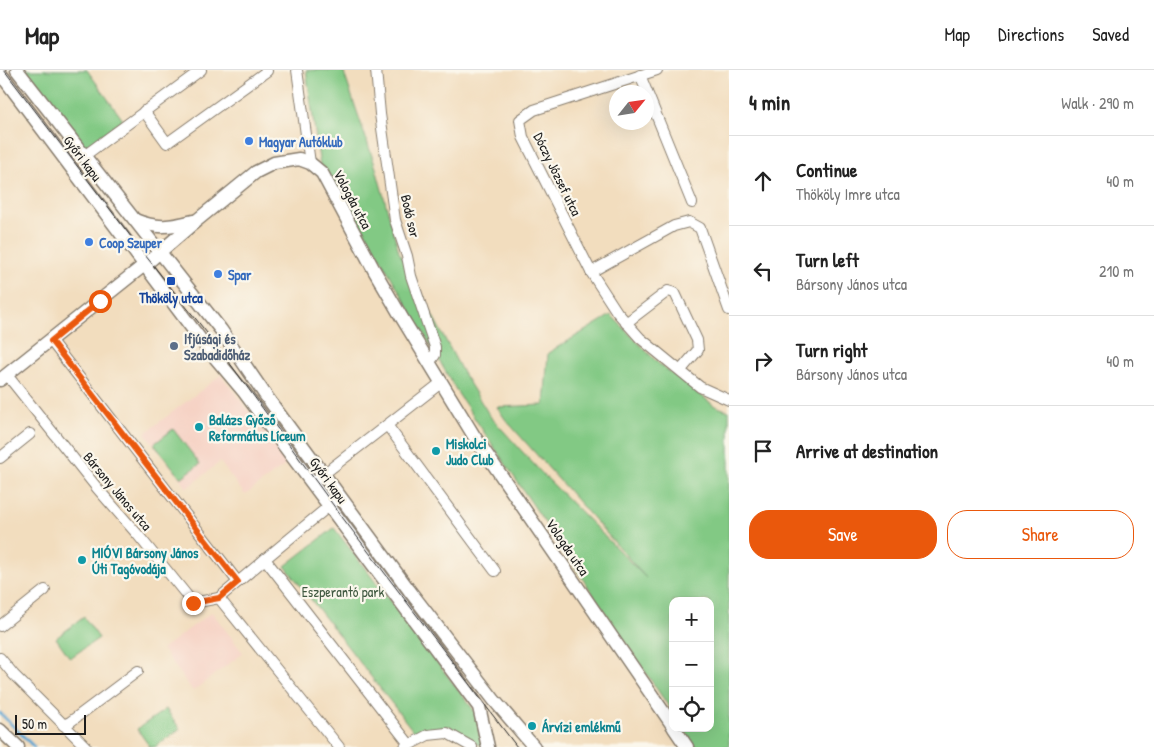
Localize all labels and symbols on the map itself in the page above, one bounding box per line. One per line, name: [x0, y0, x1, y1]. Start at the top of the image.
north arrow: [609, 85, 654, 130]
street label: Dóczy József utca: [529, 129, 587, 220]
street label: Győri kapu: [59, 131, 107, 186]
place label: Magyar Autóklub: [259, 132, 343, 153]
marker: Magyar Autóklub: [243, 135, 255, 147]
street label: Vologda utca: [329, 166, 377, 233]
street label: Bodó sor: [397, 193, 425, 240]
place label: Coop Szuper: [99, 233, 163, 254]
marker: Coop Szuper: [83, 236, 95, 248]
place label: Spar: [228, 265, 252, 286]
marker: Spar: [212, 268, 224, 280]
marker: Thököly utca: [165, 275, 177, 287]
place label: Thököly utca: [138, 288, 203, 309]
route start: [89, 290, 112, 313]
place label: Ifjúsági és Szabadidőház: [184, 329, 250, 364]
marker: Ifjúsági és Szabadidőház: [168, 340, 180, 352]
place label: Balázs Győző Református Líceum: [209, 410, 306, 445]
marker: Balázs Győző Református Líceum: [193, 421, 205, 433]
place label: Miskolci Judo Club: [446, 434, 494, 469]
marker: Miskolci Judo Club: [430, 445, 442, 457]
street label: Bársony János utca: [79, 448, 157, 535]
street label: Győri kapu: [305, 453, 352, 508]
street label: Vologda utca: [541, 515, 594, 580]
place label: MIÓVI Bársony János Úti Tagóvodája: [92, 543, 199, 580]
marker: MIÓVI Bársony János Úti Tagóvodája: [76, 554, 88, 566]
park label: Eszperantó park: [302, 582, 385, 602]
route end: [182, 592, 205, 615]
scale bar: [15, 712, 86, 735]
place label: Árvízi emlékmű: [542, 717, 621, 736]
marker: Árvízi emlékmű: [526, 720, 538, 732]

